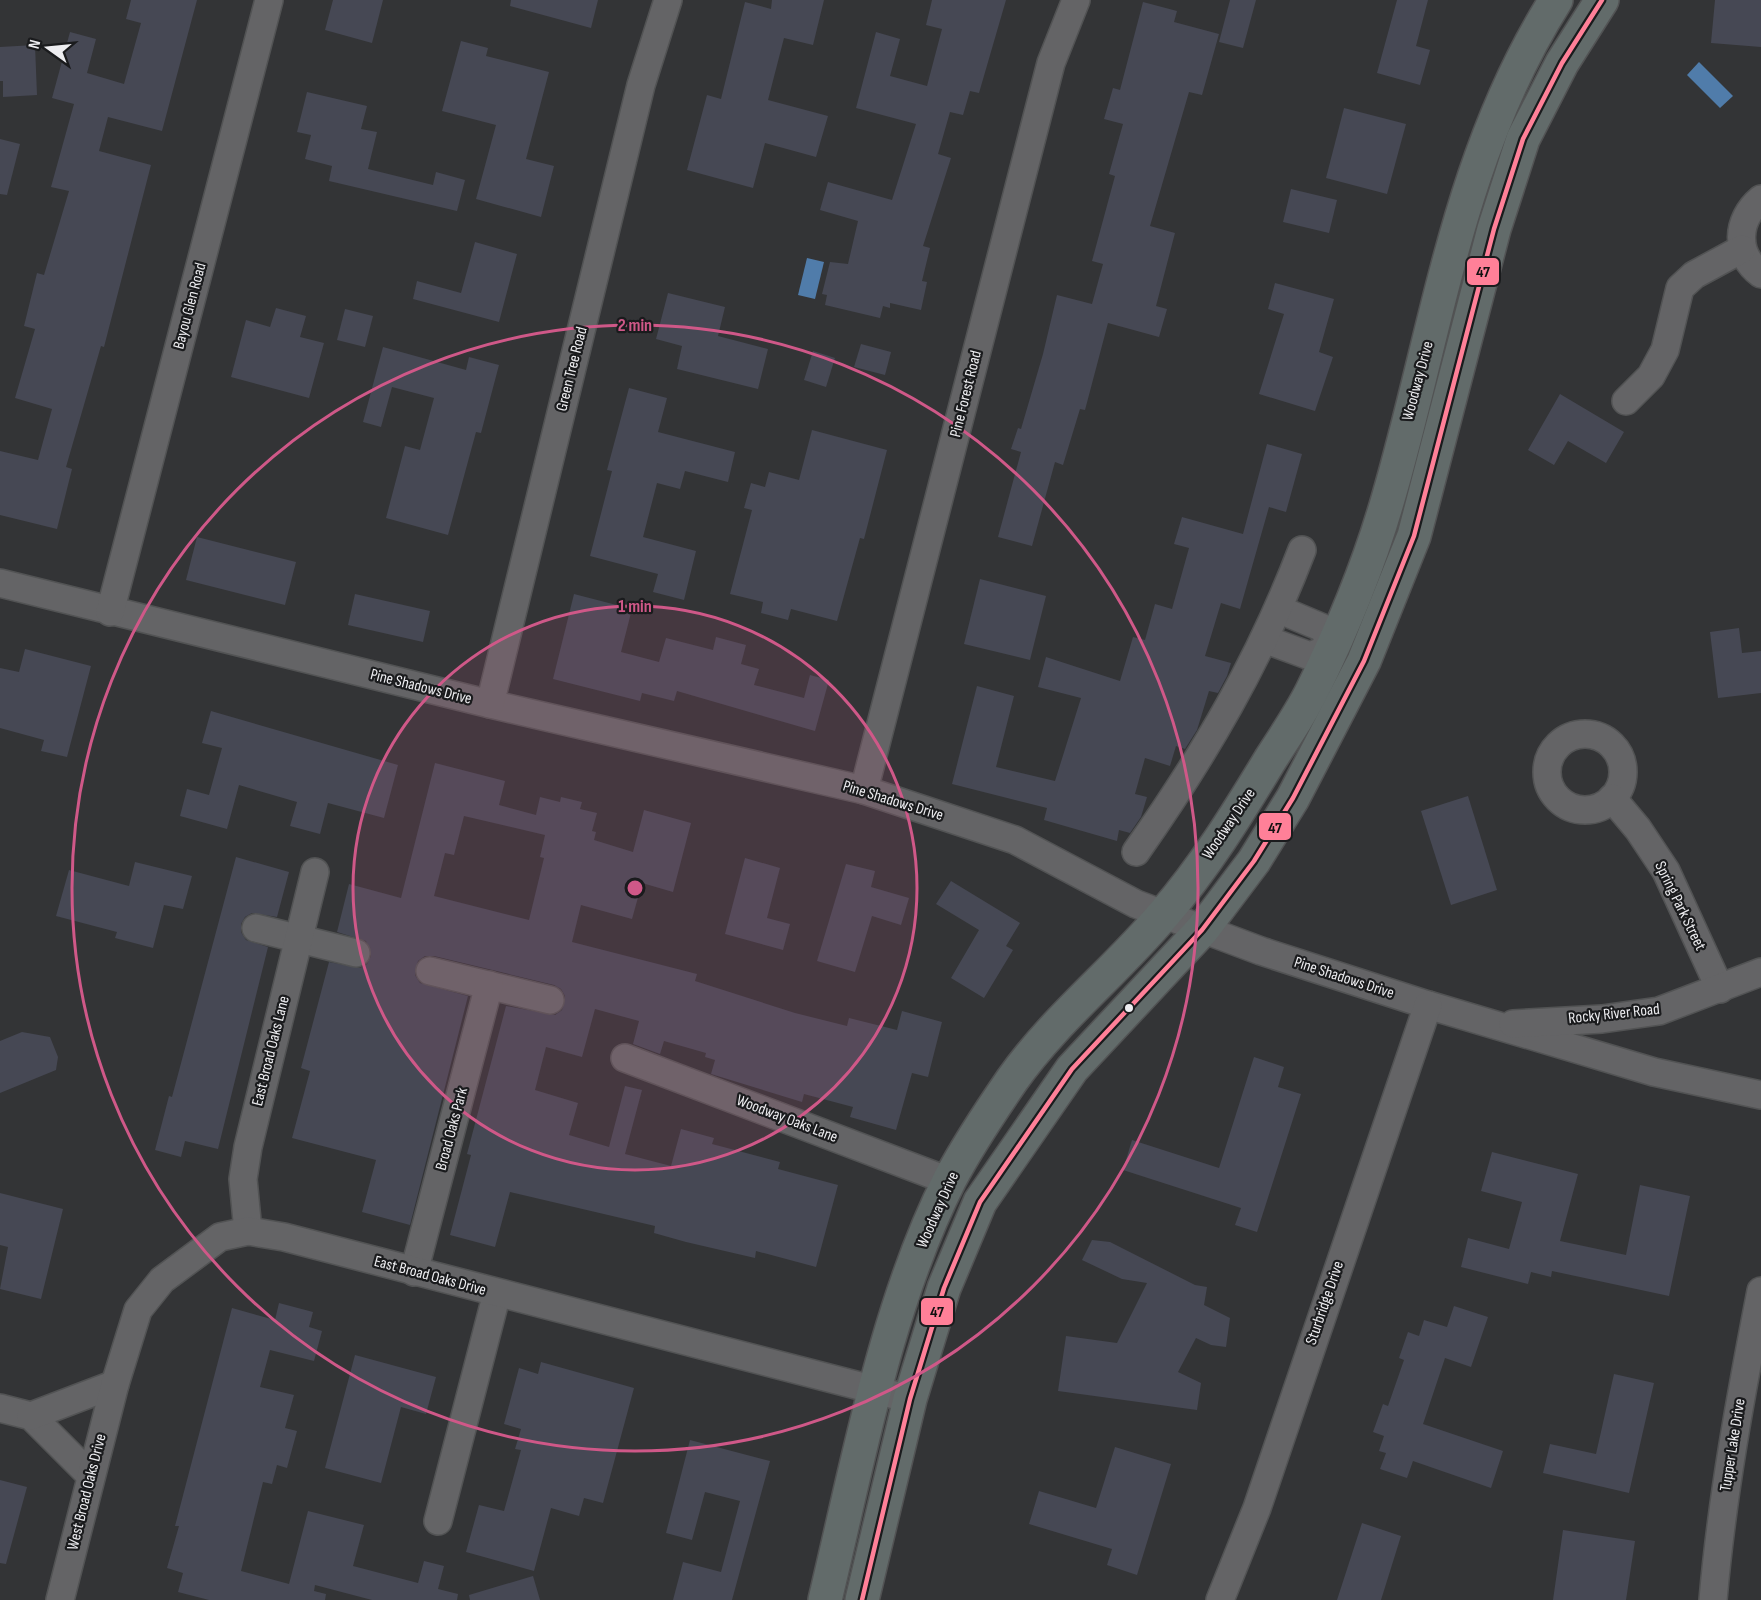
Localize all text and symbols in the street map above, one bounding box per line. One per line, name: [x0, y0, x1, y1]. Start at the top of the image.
north arrow: [18, 18, 78, 78]
text: N: [25, 38, 45, 51]
line badge: 47: [1466, 257, 1500, 286]
street label: Bayou Glen Road: [169, 261, 211, 351]
text: 47: [1476, 263, 1490, 282]
text: 2 min: [618, 315, 652, 336]
street label: Green Tree Road: [552, 325, 592, 413]
street label: Woodway Drive: [1398, 339, 1438, 423]
street label: Pine Forest Road: [946, 349, 986, 439]
text: 1 min: [618, 596, 652, 617]
street label: Pine Shadows Drive: [368, 665, 474, 709]
street label: Pine Shadows Drive: [841, 777, 945, 825]
street label: Woodway Drive: [1198, 785, 1260, 863]
line badge: 47: [1258, 812, 1292, 841]
text: 47: [1268, 819, 1282, 838]
street label: Spring Park Street: [1650, 858, 1710, 954]
centre of rings: [625, 878, 645, 898]
street label: Pine Shadows Drive: [1292, 953, 1396, 1003]
street label: East Broad Oaks Lane: [248, 994, 294, 1108]
street label: Rocky River Road: [1567, 1000, 1661, 1028]
unlabelled marker: [1123, 1002, 1135, 1014]
street label: Broad Oaks Park: [432, 1086, 472, 1172]
street label: Woodway Oaks Lane: [734, 1091, 840, 1147]
street label: Woodway Drive: [913, 1169, 963, 1251]
street label: East Broad Oaks Drive: [372, 1252, 488, 1300]
street label: Sturbridge Drive: [1302, 1259, 1348, 1347]
line badge: 47: [920, 1297, 954, 1326]
text: 47: [930, 1303, 944, 1322]
street label: Tupper Lake Drive: [1716, 1397, 1750, 1493]
street label: West Broad Oaks Drive: [63, 1432, 111, 1552]

